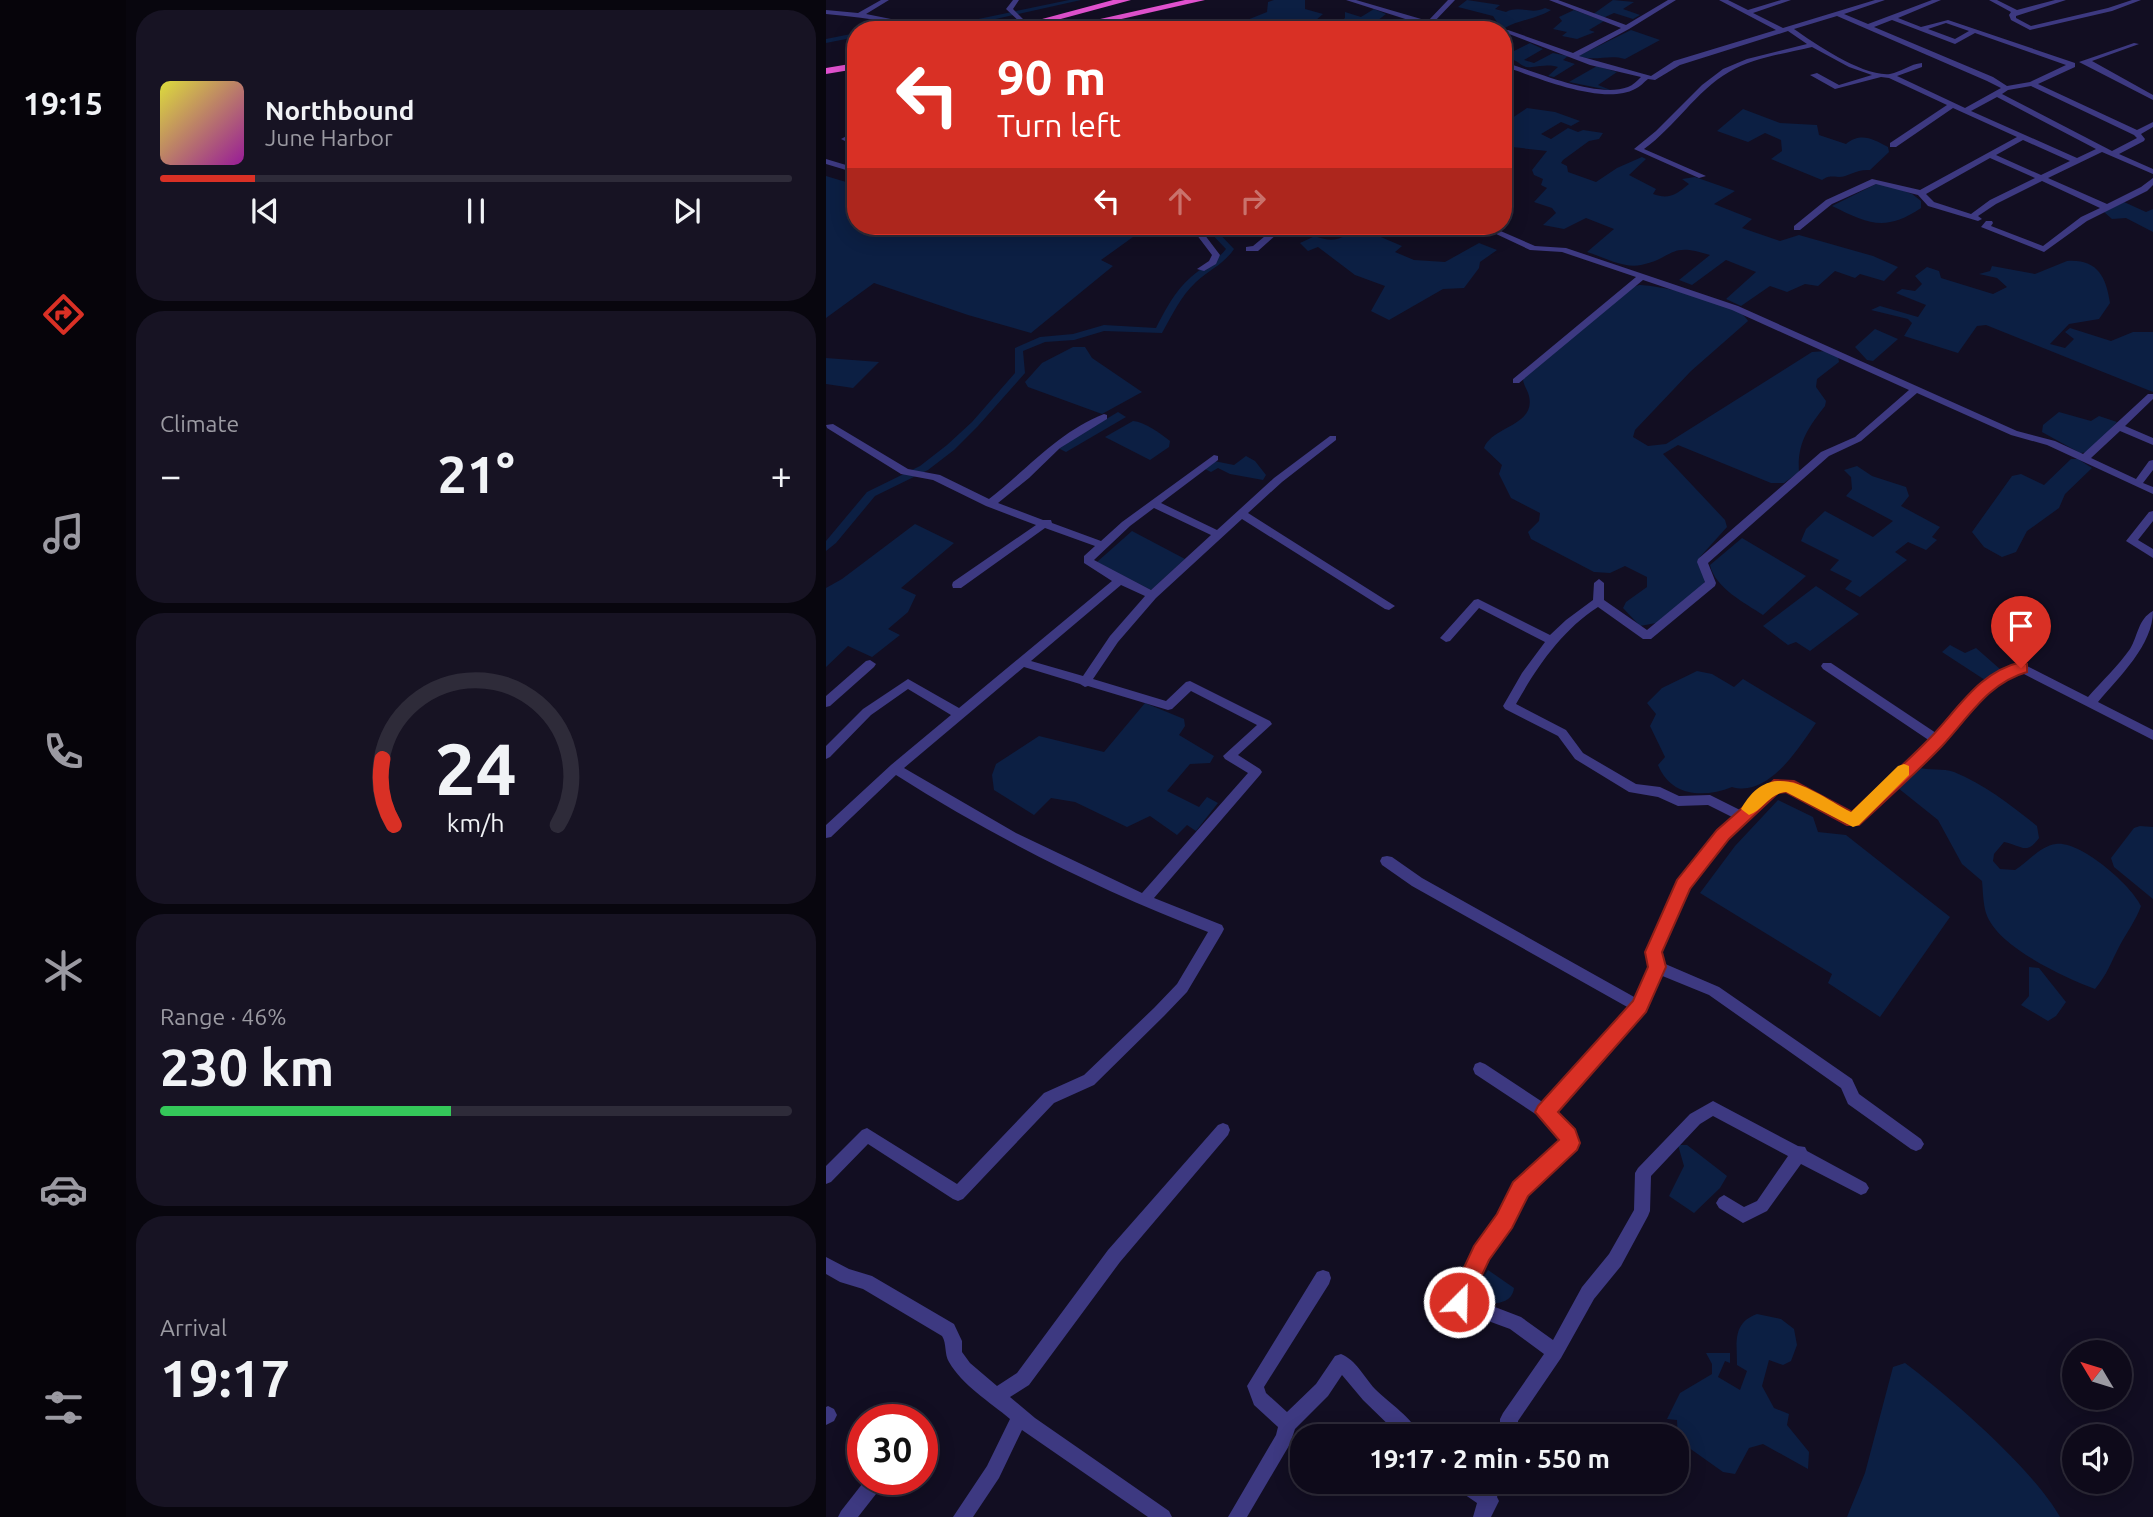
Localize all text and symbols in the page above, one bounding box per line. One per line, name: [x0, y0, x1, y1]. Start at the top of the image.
icon: left: [882, 49, 973, 140]
text: 90 m: [997, 49, 1106, 104]
text: 19:15: [23, 85, 103, 121]
text: Northbound: [265, 96, 414, 125]
text: Turn left: [997, 107, 1121, 143]
text: June Harbor: [265, 125, 393, 150]
icon: left: [1088, 182, 1126, 220]
icon: ahead: [1161, 182, 1199, 220]
icon: right: [1234, 182, 1272, 220]
icon: previous: [246, 192, 284, 230]
icon: pause: [457, 192, 495, 230]
icon: next: [668, 192, 706, 230]
icon: directions: [39, 290, 88, 339]
text: Climate: [160, 411, 239, 436]
text: 21°: [437, 445, 515, 503]
text: −: [160, 454, 181, 496]
text: +: [771, 454, 792, 496]
icon: music: [39, 509, 88, 558]
pin: [1991, 596, 2051, 668]
icon: arrive: [2002, 607, 2040, 645]
icon: phone: [39, 727, 88, 776]
text: 24: [435, 727, 517, 809]
text: km/h: [447, 808, 505, 836]
icon: climate: [39, 946, 88, 995]
text: Range · 46%: [160, 1004, 287, 1029]
text: 230 km: [160, 1038, 334, 1096]
icon: car: [39, 1165, 88, 1214]
position arrow: [1422, 1265, 1496, 1339]
text: Arrival: [160, 1315, 227, 1340]
north arrow: [2062, 1340, 2132, 1410]
map controls: [2062, 1340, 2132, 1494]
text: 19:17: [160, 1349, 290, 1407]
icon: filters: [39, 1383, 88, 1432]
speed limit sign: 30: [847, 1404, 938, 1495]
button: sound: [2062, 1424, 2132, 1494]
text: 19:17 · 2 min · 550 m: [1369, 1444, 1610, 1473]

